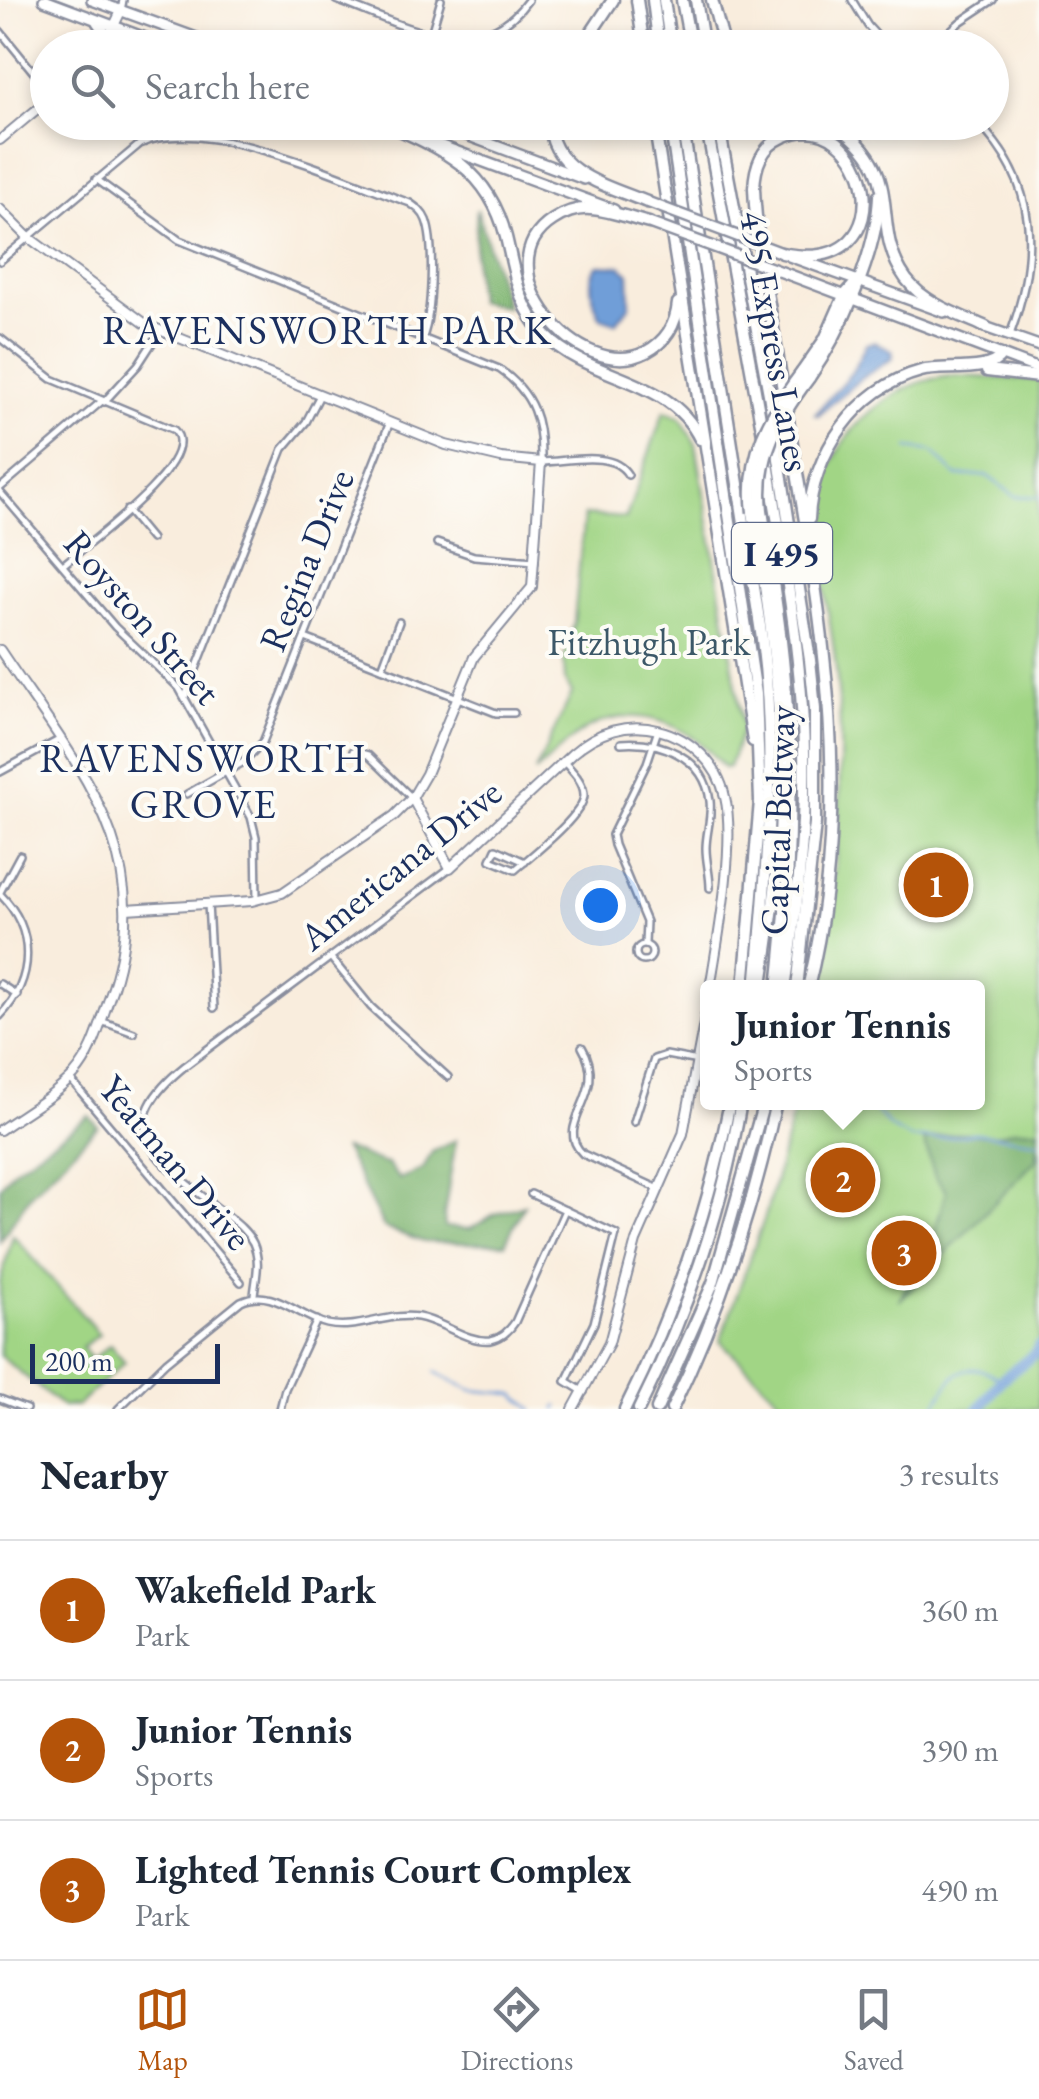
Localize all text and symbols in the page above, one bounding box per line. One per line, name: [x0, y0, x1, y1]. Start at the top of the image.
search box: [30, 30, 1009, 140]
icon: search: [65, 58, 120, 113]
text: Search here: [145, 61, 310, 110]
street label: 495 Express Lanes: [729, 207, 823, 475]
district label: RAVENSWORTH PARK: [102, 304, 554, 356]
street label: Regina Drive: [247, 462, 365, 658]
street label: Royston Street: [54, 520, 232, 715]
road number: I 495: [732, 523, 832, 583]
park label: Fitzhugh Park: [547, 617, 752, 666]
street label: Capital Beltway: [749, 704, 806, 936]
district label: RAVENSWORTH GROVE: [40, 732, 368, 830]
street label: Americana Drive: [288, 767, 511, 961]
pin: 1: [904, 848, 968, 922]
your location: [575, 880, 626, 931]
popup: [700, 980, 985, 1110]
text: Junior Tennis: [734, 1000, 951, 1049]
text: Sports: [734, 1049, 812, 1091]
street label: Yeatman Drive: [89, 1064, 263, 1260]
pin: 2: [810, 1142, 876, 1218]
pin: 3: [872, 1216, 936, 1290]
scale bar: [30, 1339, 220, 1384]
text: 200 m: [45, 1343, 113, 1379]
text: Nearby: [40, 1447, 169, 1502]
text: 3 results: [899, 1453, 999, 1495]
text: Wakefield Park: [135, 1565, 376, 1614]
text: 1: [64, 1589, 81, 1631]
text: 360 m: [922, 1589, 999, 1631]
text: Park: [135, 1614, 190, 1656]
text: Junior Tennis: [135, 1705, 352, 1754]
text: 2: [64, 1729, 81, 1771]
text: 390 m: [922, 1729, 999, 1771]
text: Sports: [135, 1754, 213, 1796]
text: Lighted Tennis Court Complex: [135, 1845, 631, 1894]
text: 3: [64, 1869, 81, 1911]
text: 490 m: [922, 1869, 999, 1911]
text: Park: [135, 1894, 190, 1936]
tab: Map: [135, 1982, 190, 2078]
tab: Directions: [461, 1982, 573, 2078]
tab: Saved: [844, 1982, 904, 2078]

